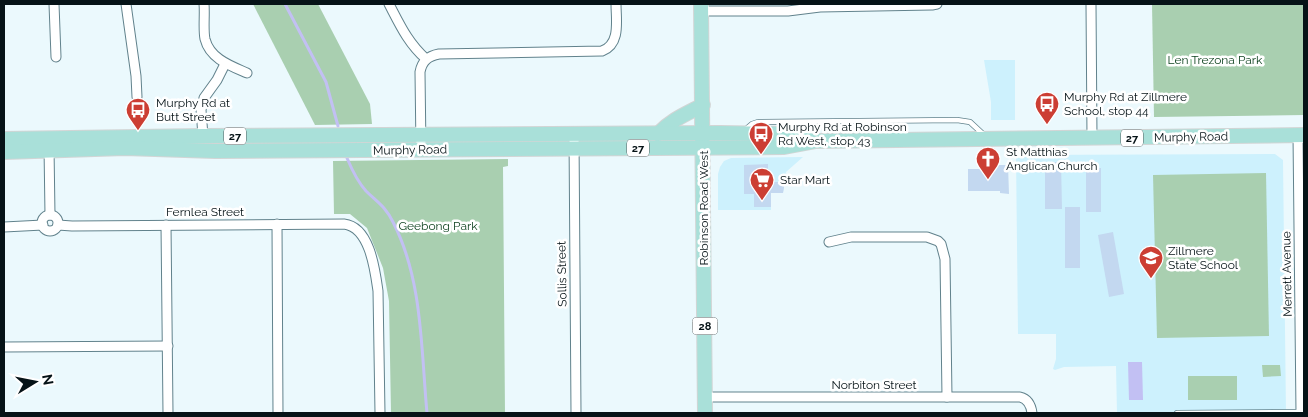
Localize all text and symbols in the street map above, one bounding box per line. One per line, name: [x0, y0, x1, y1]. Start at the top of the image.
park label: Len Trezona Park: [1168, 53, 1263, 67]
place label: Murphy Rd at Zillmere School, stop 44: [1064, 90, 1187, 118]
bus stop icon: Murphy Rd at Zillmere School, stop 44: [1034, 91, 1060, 125]
place label: Murphy Rd at Butt Street: [156, 96, 230, 124]
bus stop icon: Murphy Rd at Butt Street: [125, 97, 151, 131]
place label: Murphy Rd at Robinson Rd West, stop 43: [778, 120, 907, 148]
bus stop icon: Murphy Rd at Robinson Rd West, stop 43: [748, 121, 774, 155]
road number: 27: [224, 128, 246, 144]
street label: Murphy Road: [1154, 129, 1228, 145]
road number: 27: [1121, 130, 1143, 146]
road number: 27: [627, 140, 649, 156]
street label: Murphy Road: [373, 142, 447, 158]
place label: St Matthias Anglican Church: [1006, 145, 1098, 173]
church icon: St Matthias Anglican Church: [975, 146, 1001, 180]
street label: Robinson Road West: [697, 151, 711, 265]
supermarket icon: Star Mart: [749, 167, 775, 201]
place label: Star Mart: [780, 173, 830, 187]
street label: Fernlea Street: [166, 205, 244, 219]
park label: Geebong Park: [398, 219, 478, 233]
street label: Merrett Avenue: [1279, 231, 1295, 317]
street label: Sollis Street: [554, 241, 570, 307]
place label: Zillmere State School: [1168, 244, 1239, 272]
school or university icon: Zillmere State School: [1138, 245, 1164, 279]
road number: 28: [692, 318, 718, 334]
north arrow: [10, 357, 60, 407]
text: N: [39, 373, 57, 386]
street label: Norbiton Street: [832, 378, 916, 392]

